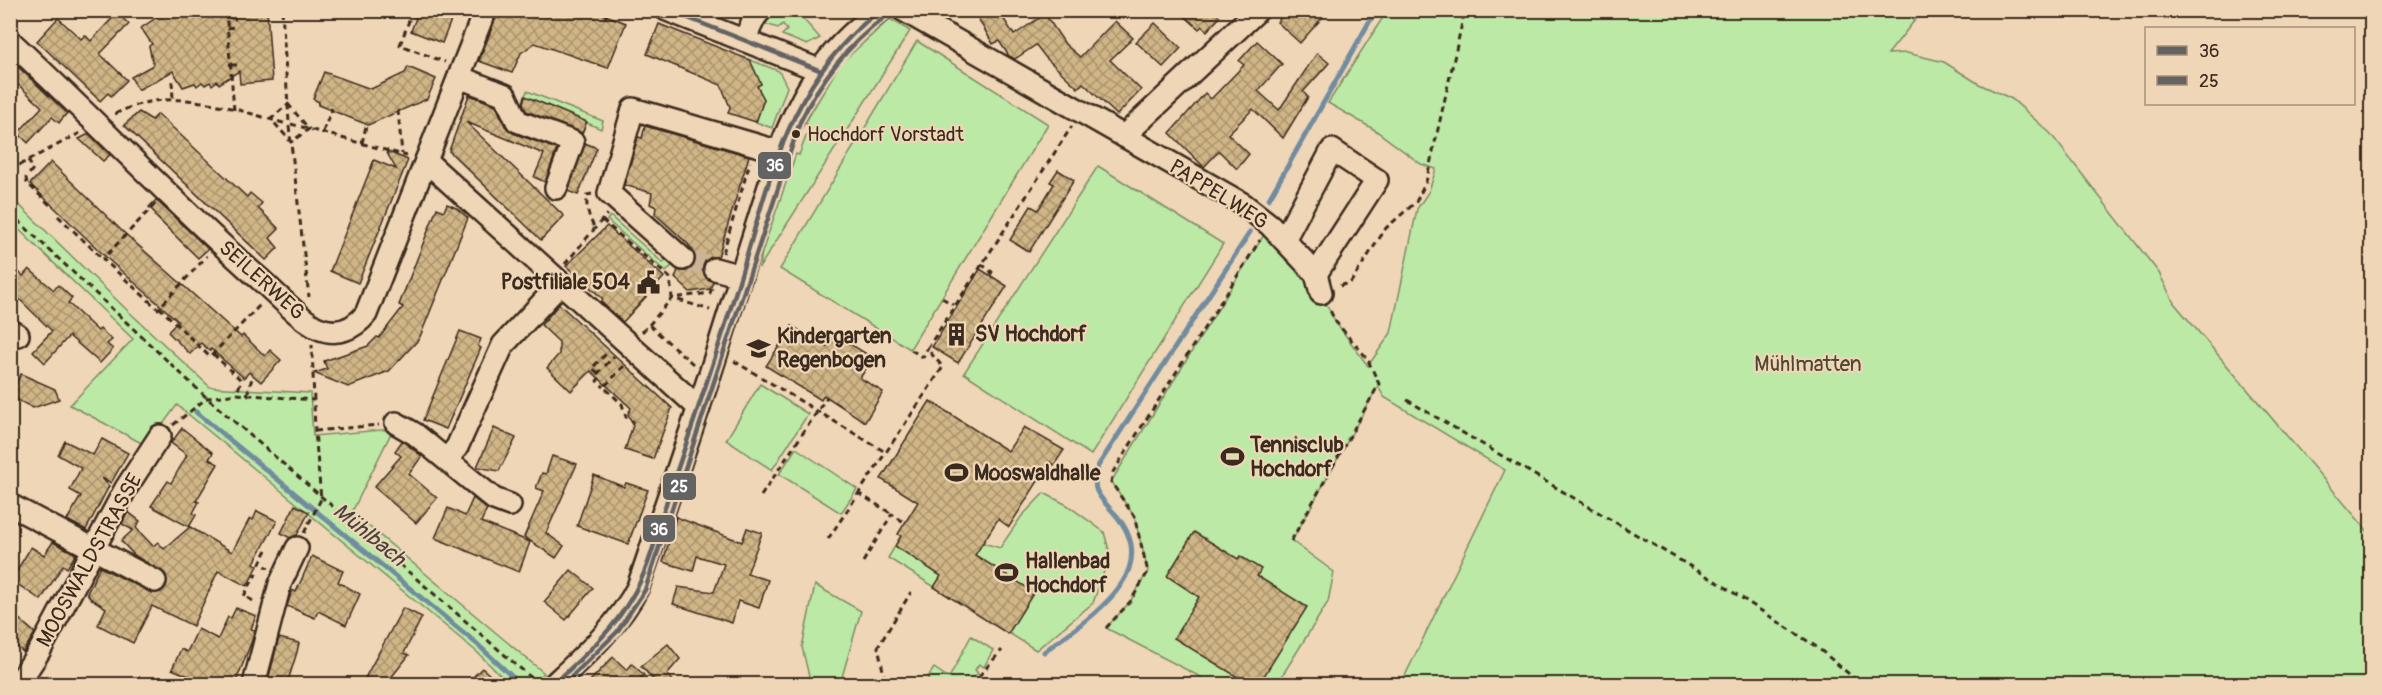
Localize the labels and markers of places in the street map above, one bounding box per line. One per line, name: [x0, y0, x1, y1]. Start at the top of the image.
place label: Hochdorf Vorstadt: [807, 122, 965, 147]
marker: Hochdorf Vorstadt: [790, 128, 802, 140]
place label: Postfiliale 504: [501, 269, 631, 296]
public building icon: Postfiliale 504: [635, 269, 661, 295]
building icon: SV Hochdorf: [944, 321, 970, 347]
place label: SV Hochdorf: [975, 321, 1087, 348]
place label: Kindergarten Regenbogen: [777, 323, 892, 374]
school or university icon: Kindergarten Regenbogen: [746, 335, 772, 361]
place label: Tennisclub Hochdorf: [1249, 432, 1344, 483]
sports icon: Tennisclub Hochdorf: [1219, 444, 1245, 470]
sports icon: Mooswaldhalle: [943, 460, 969, 486]
place label: Mooswaldhalle: [974, 460, 1101, 487]
place label: Hallenbad Hochdorf: [1025, 548, 1110, 599]
sports icon: Hallenbad Hochdorf: [994, 560, 1020, 586]

